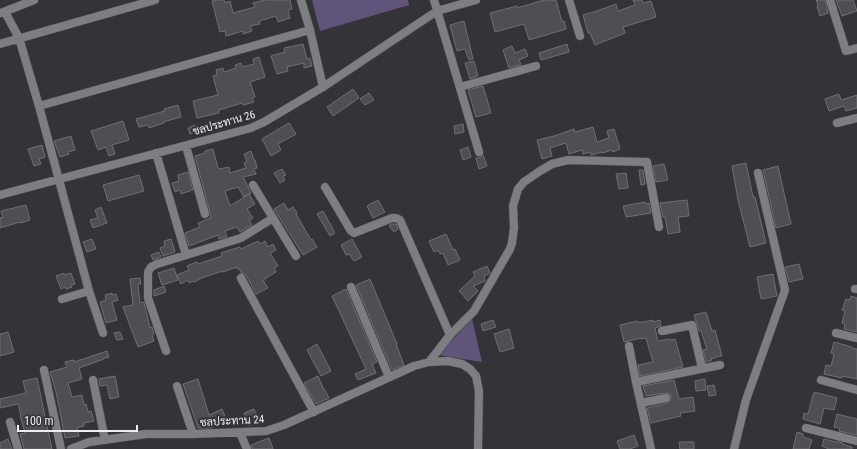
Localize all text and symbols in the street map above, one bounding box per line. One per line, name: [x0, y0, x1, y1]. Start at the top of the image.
street label: ชลประทาน 26: [191, 108, 257, 138]
scale bar: [18, 407, 137, 433]
street label: ชลประทาน 24: [200, 413, 265, 429]
text: 100 m: [24, 414, 54, 428]

